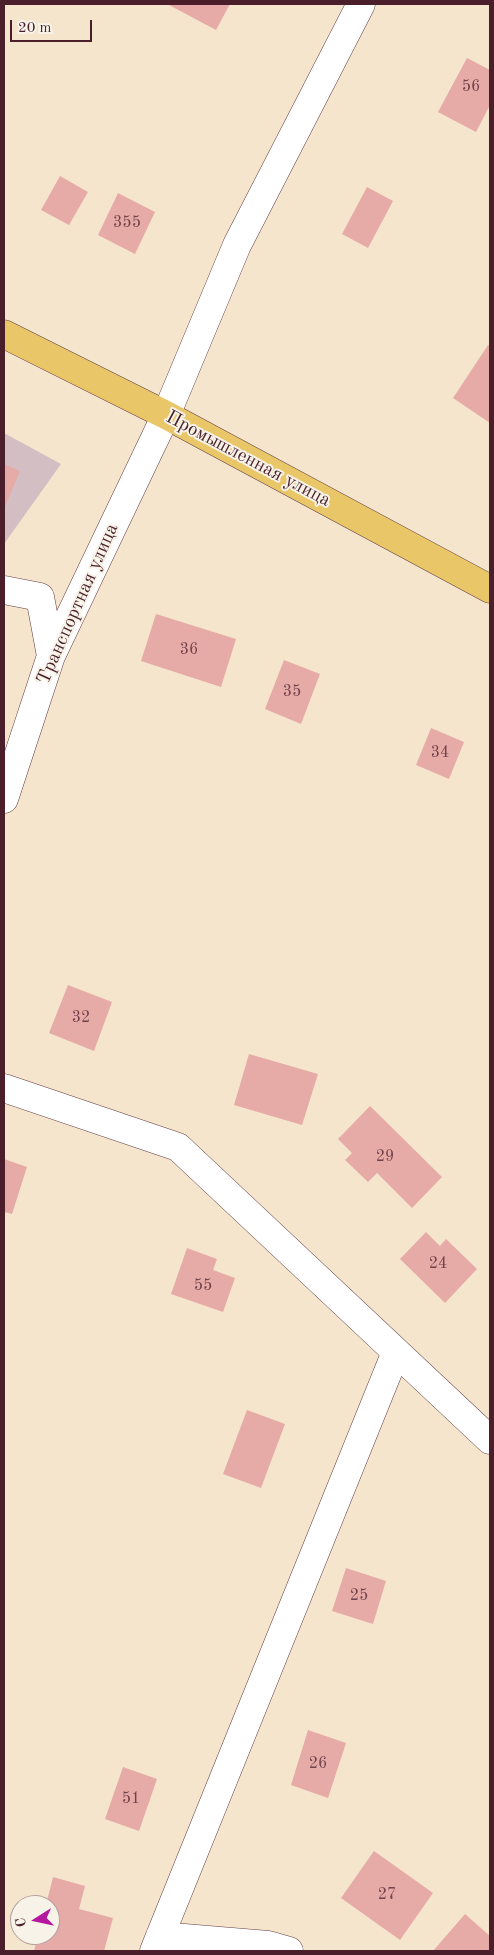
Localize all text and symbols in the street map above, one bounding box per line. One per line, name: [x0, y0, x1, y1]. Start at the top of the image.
scale bar: [12, 10, 95, 42]
text: 20 m: [18, 21, 52, 36]
house number: 56: [462, 77, 480, 97]
house number: 355: [113, 213, 141, 233]
street label: Промышленная улица: [162, 406, 334, 512]
street label: Транспортная улица: [32, 520, 124, 688]
house number: 36: [180, 640, 198, 660]
house number: 35: [283, 682, 301, 702]
house number: 34: [431, 743, 449, 763]
house number: 32: [72, 1008, 90, 1028]
house number: 29: [376, 1147, 394, 1167]
house number: 24: [429, 1254, 447, 1274]
house number: 55: [194, 1276, 212, 1296]
house number: 25: [350, 1586, 368, 1606]
house number: 26: [309, 1754, 327, 1774]
house number: 51: [122, 1789, 140, 1809]
house number: 27: [378, 1885, 396, 1905]
north arrow: [10, 1895, 60, 1945]
text: С: [14, 1917, 29, 1928]

